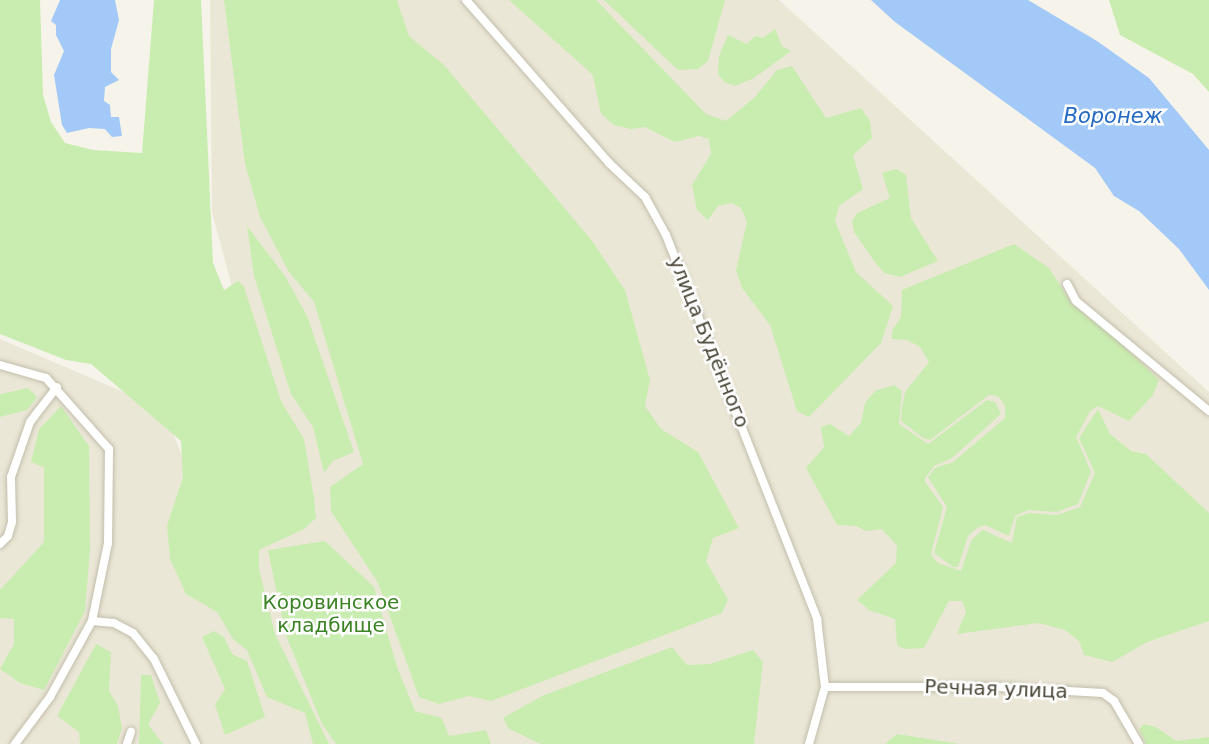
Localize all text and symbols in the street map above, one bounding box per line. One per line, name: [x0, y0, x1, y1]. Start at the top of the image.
water label: Воронеж: [1063, 103, 1163, 129]
street label: улица Будённого: [664, 253, 754, 431]
park label: Коровинское кладбище: [263, 590, 399, 637]
street label: Речная улица: [924, 675, 1068, 703]

